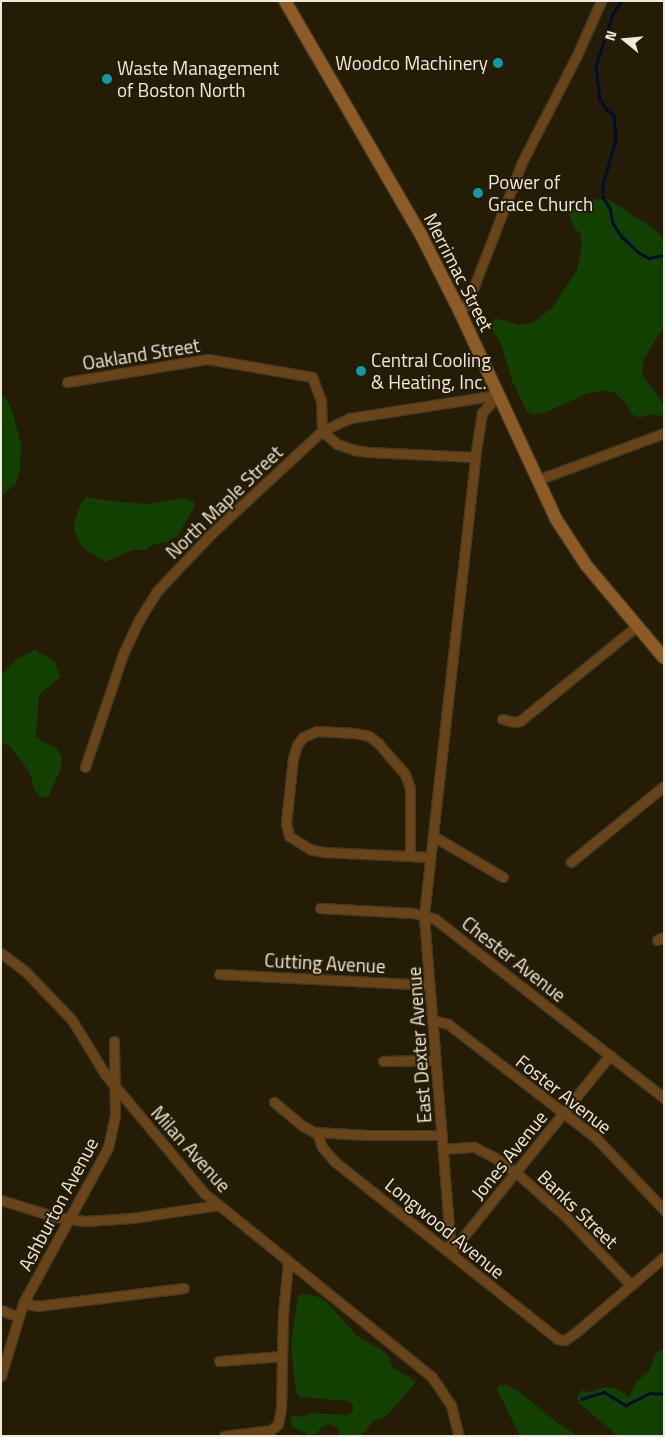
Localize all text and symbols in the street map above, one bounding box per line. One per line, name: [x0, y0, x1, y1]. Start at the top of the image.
north arrow: [600, 15, 650, 65]
text: N: [599, 28, 622, 43]
place label: Woodco Machinery: [335, 52, 488, 74]
place label: Waste Management of Boston North: [117, 57, 279, 101]
marker: Woodco Machinery: [492, 57, 504, 69]
marker: Waste Management of Boston North: [101, 73, 113, 85]
place label: Power of Grace Church: [488, 171, 593, 215]
marker: Power of Grace Church: [472, 187, 484, 199]
street label: Merrimac Street: [419, 209, 499, 335]
street label: Oakland Street: [81, 333, 201, 375]
place label: Central Cooling & Heating, Inc.: [371, 349, 491, 393]
marker: Central Cooling & Heating, Inc.: [355, 365, 367, 377]
street label: North Maple Street: [161, 441, 287, 563]
street label: Chester Avenue: [458, 911, 570, 1007]
street label: Cutting Avenue: [264, 948, 386, 978]
street label: East Dexter Avenue: [402, 966, 436, 1124]
street label: Foster Avenue: [512, 1050, 616, 1138]
street label: Milan Avenue: [146, 1101, 236, 1197]
street label: Jones Avenue: [466, 1106, 552, 1204]
street label: Ashburton Avenue: [13, 1134, 103, 1274]
street label: Banks Street: [533, 1165, 623, 1253]
street label: Longwood Avenue: [381, 1173, 509, 1283]

